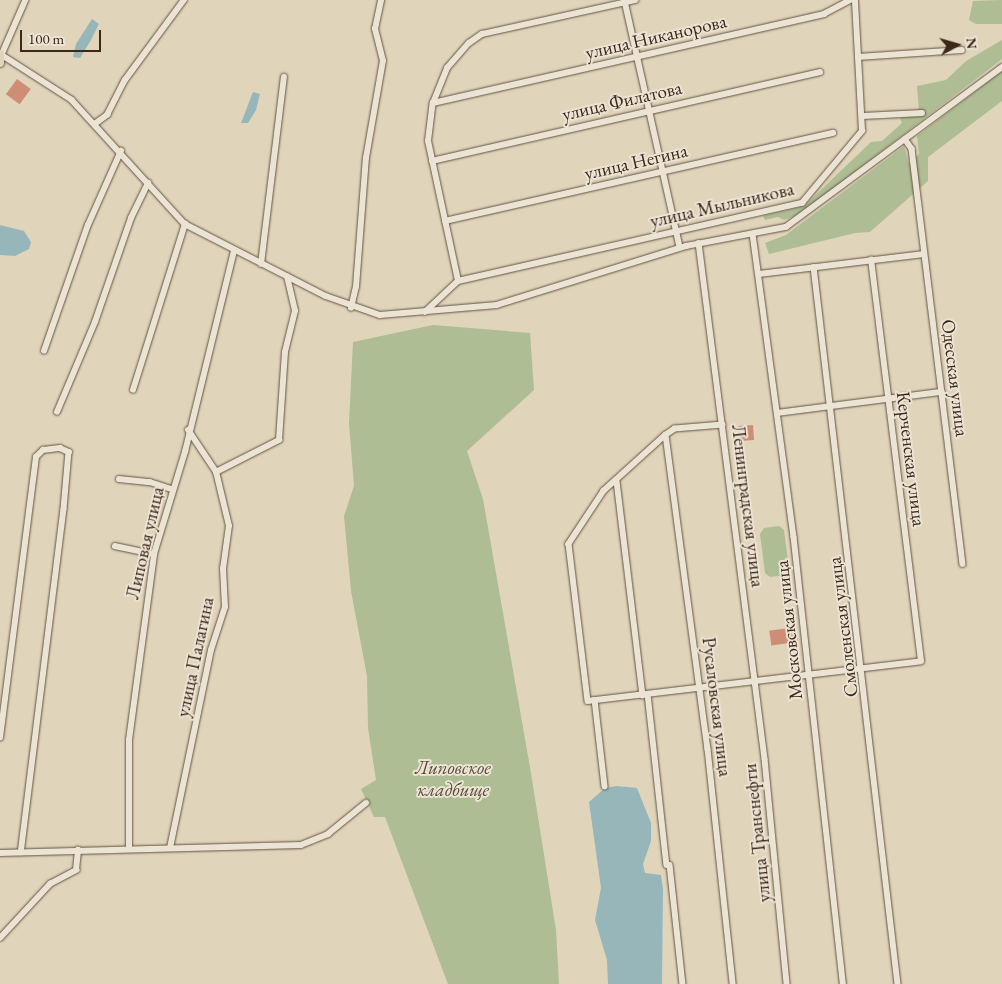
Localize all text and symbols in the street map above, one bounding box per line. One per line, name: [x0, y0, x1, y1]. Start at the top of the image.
street label: улица Никанорова: [583, 10, 729, 64]
scale bar: [22, 20, 104, 52]
north arrow: [932, 20, 982, 70]
text: 100 m: [28, 29, 64, 48]
text: N: [962, 37, 981, 50]
street label: улица Филатова: [560, 76, 684, 126]
street label: улица Негина: [582, 139, 690, 185]
street label: улица Мыльникова: [648, 177, 796, 233]
street label: Одесская улица: [937, 318, 973, 438]
street label: Керченская улица: [891, 390, 931, 528]
street label: Ленинградская улица: [727, 423, 769, 589]
street label: Липовая улица: [121, 485, 169, 601]
street label: Смоленская улица: [823, 556, 863, 698]
street label: Московская улица: [770, 559, 808, 701]
street label: улица Палагина: [171, 595, 219, 719]
street label: Русаловская улица: [697, 636, 737, 778]
park label: Липовское кладбище: [415, 757, 491, 801]
street label: улица Транснефти: [738, 762, 776, 904]

